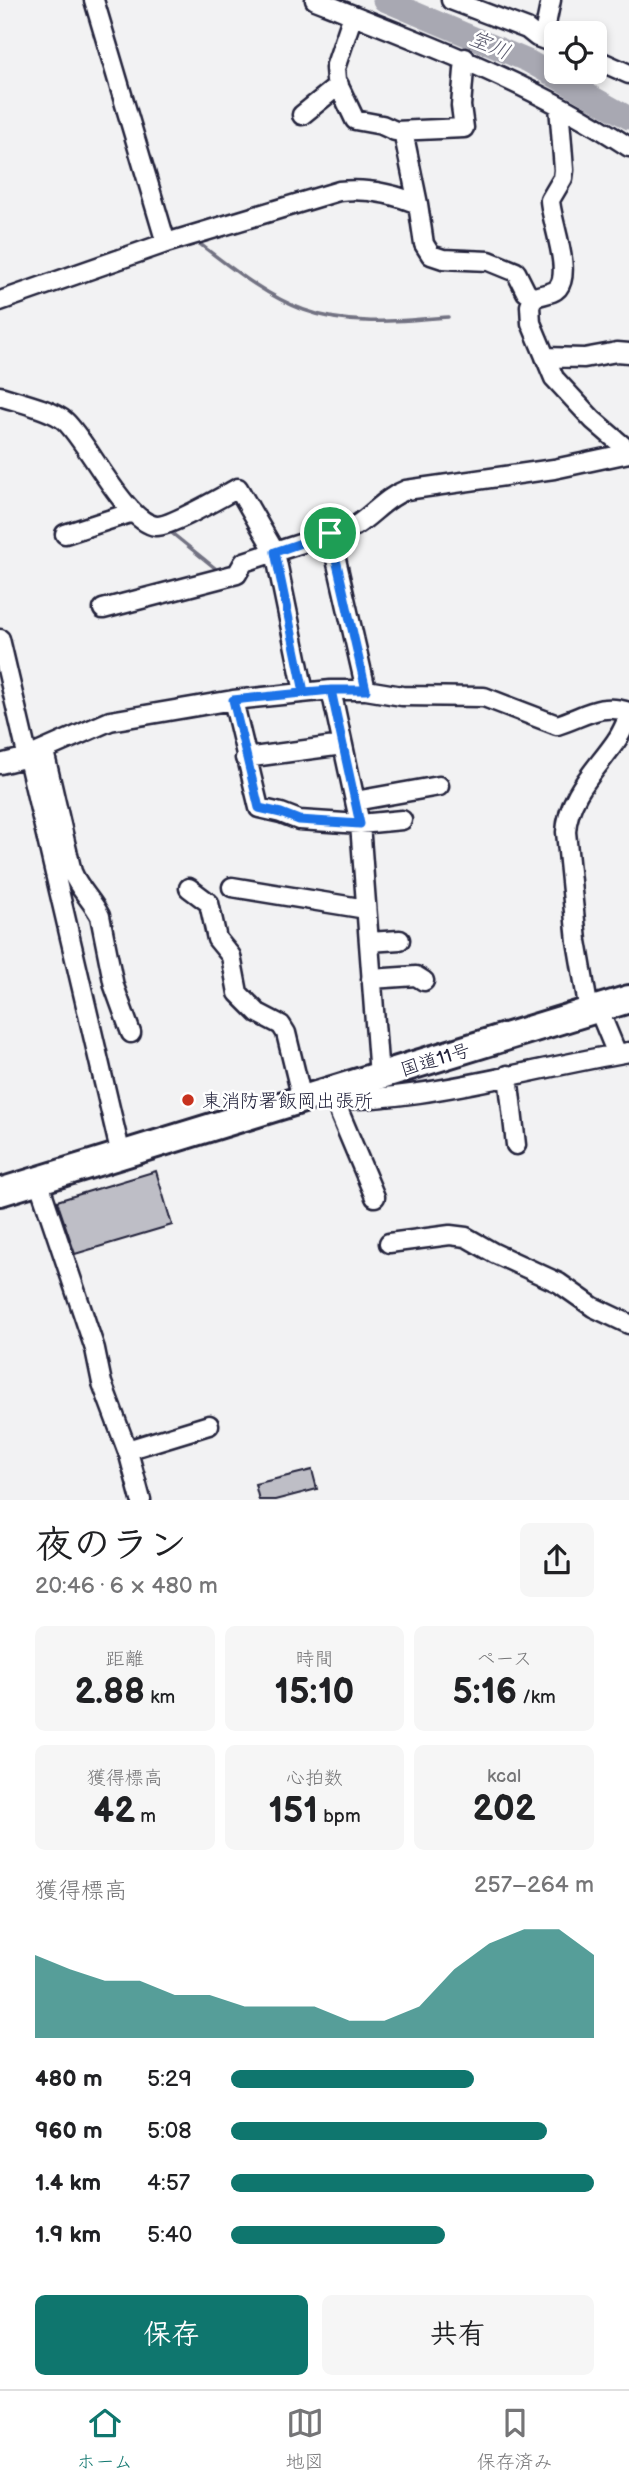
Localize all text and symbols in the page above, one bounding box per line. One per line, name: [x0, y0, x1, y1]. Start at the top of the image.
map controls: [544, 21, 607, 84]
button: locate: [544, 21, 607, 84]
water label: 室川: [466, 26, 514, 65]
pin: [300, 503, 360, 563]
icon: arrive: [311, 514, 349, 552]
street label: 国道11号: [398, 1039, 473, 1082]
place label: 東消防署飯岡出張所: [202, 1090, 373, 1113]
marker: 東消防署飯岡出張所: [180, 1092, 196, 1108]
text: 夜のラン: [35, 1523, 187, 1568]
button: share: [520, 1523, 594, 1597]
text: 20:46 · 6 × 480 m: [35, 1572, 218, 1600]
text: 距離: [106, 1648, 144, 1671]
text: 時間: [295, 1648, 334, 1671]
text: ペース: [476, 1648, 532, 1671]
text: 2.88: [74, 1671, 145, 1714]
text: 15:10: [275, 1671, 354, 1714]
text: 5:16: [453, 1671, 517, 1714]
text: km: [145, 1686, 175, 1709]
text: /km: [517, 1686, 556, 1709]
text: kcal: [487, 1765, 521, 1788]
text: 獲得標高: [87, 1767, 163, 1790]
text: 心拍数: [286, 1767, 343, 1790]
text: 202: [473, 1788, 536, 1831]
text: 42: [94, 1790, 135, 1833]
text: 151: [268, 1790, 318, 1833]
text: m: [135, 1805, 156, 1828]
text: bpm: [318, 1805, 361, 1828]
text: 257–264 m: [474, 1871, 594, 1899]
text: 獲得標高: [35, 1877, 127, 1905]
text: 480 m: [35, 2065, 103, 2093]
text: 5:29: [147, 2065, 192, 2093]
text: 960 m: [35, 2117, 103, 2145]
text: 5:08: [147, 2117, 192, 2145]
text: 1.4 km: [35, 2169, 101, 2197]
text: 4:57: [147, 2169, 190, 2197]
text: 1.9 km: [35, 2221, 101, 2249]
text: 5:40: [147, 2221, 192, 2249]
button: 保存: [35, 2295, 308, 2375]
button: 共有: [322, 2295, 594, 2375]
tab: ホーム: [76, 2404, 133, 2474]
tab: 地図: [286, 2404, 324, 2474]
tab: 保存済み: [477, 2404, 553, 2474]

